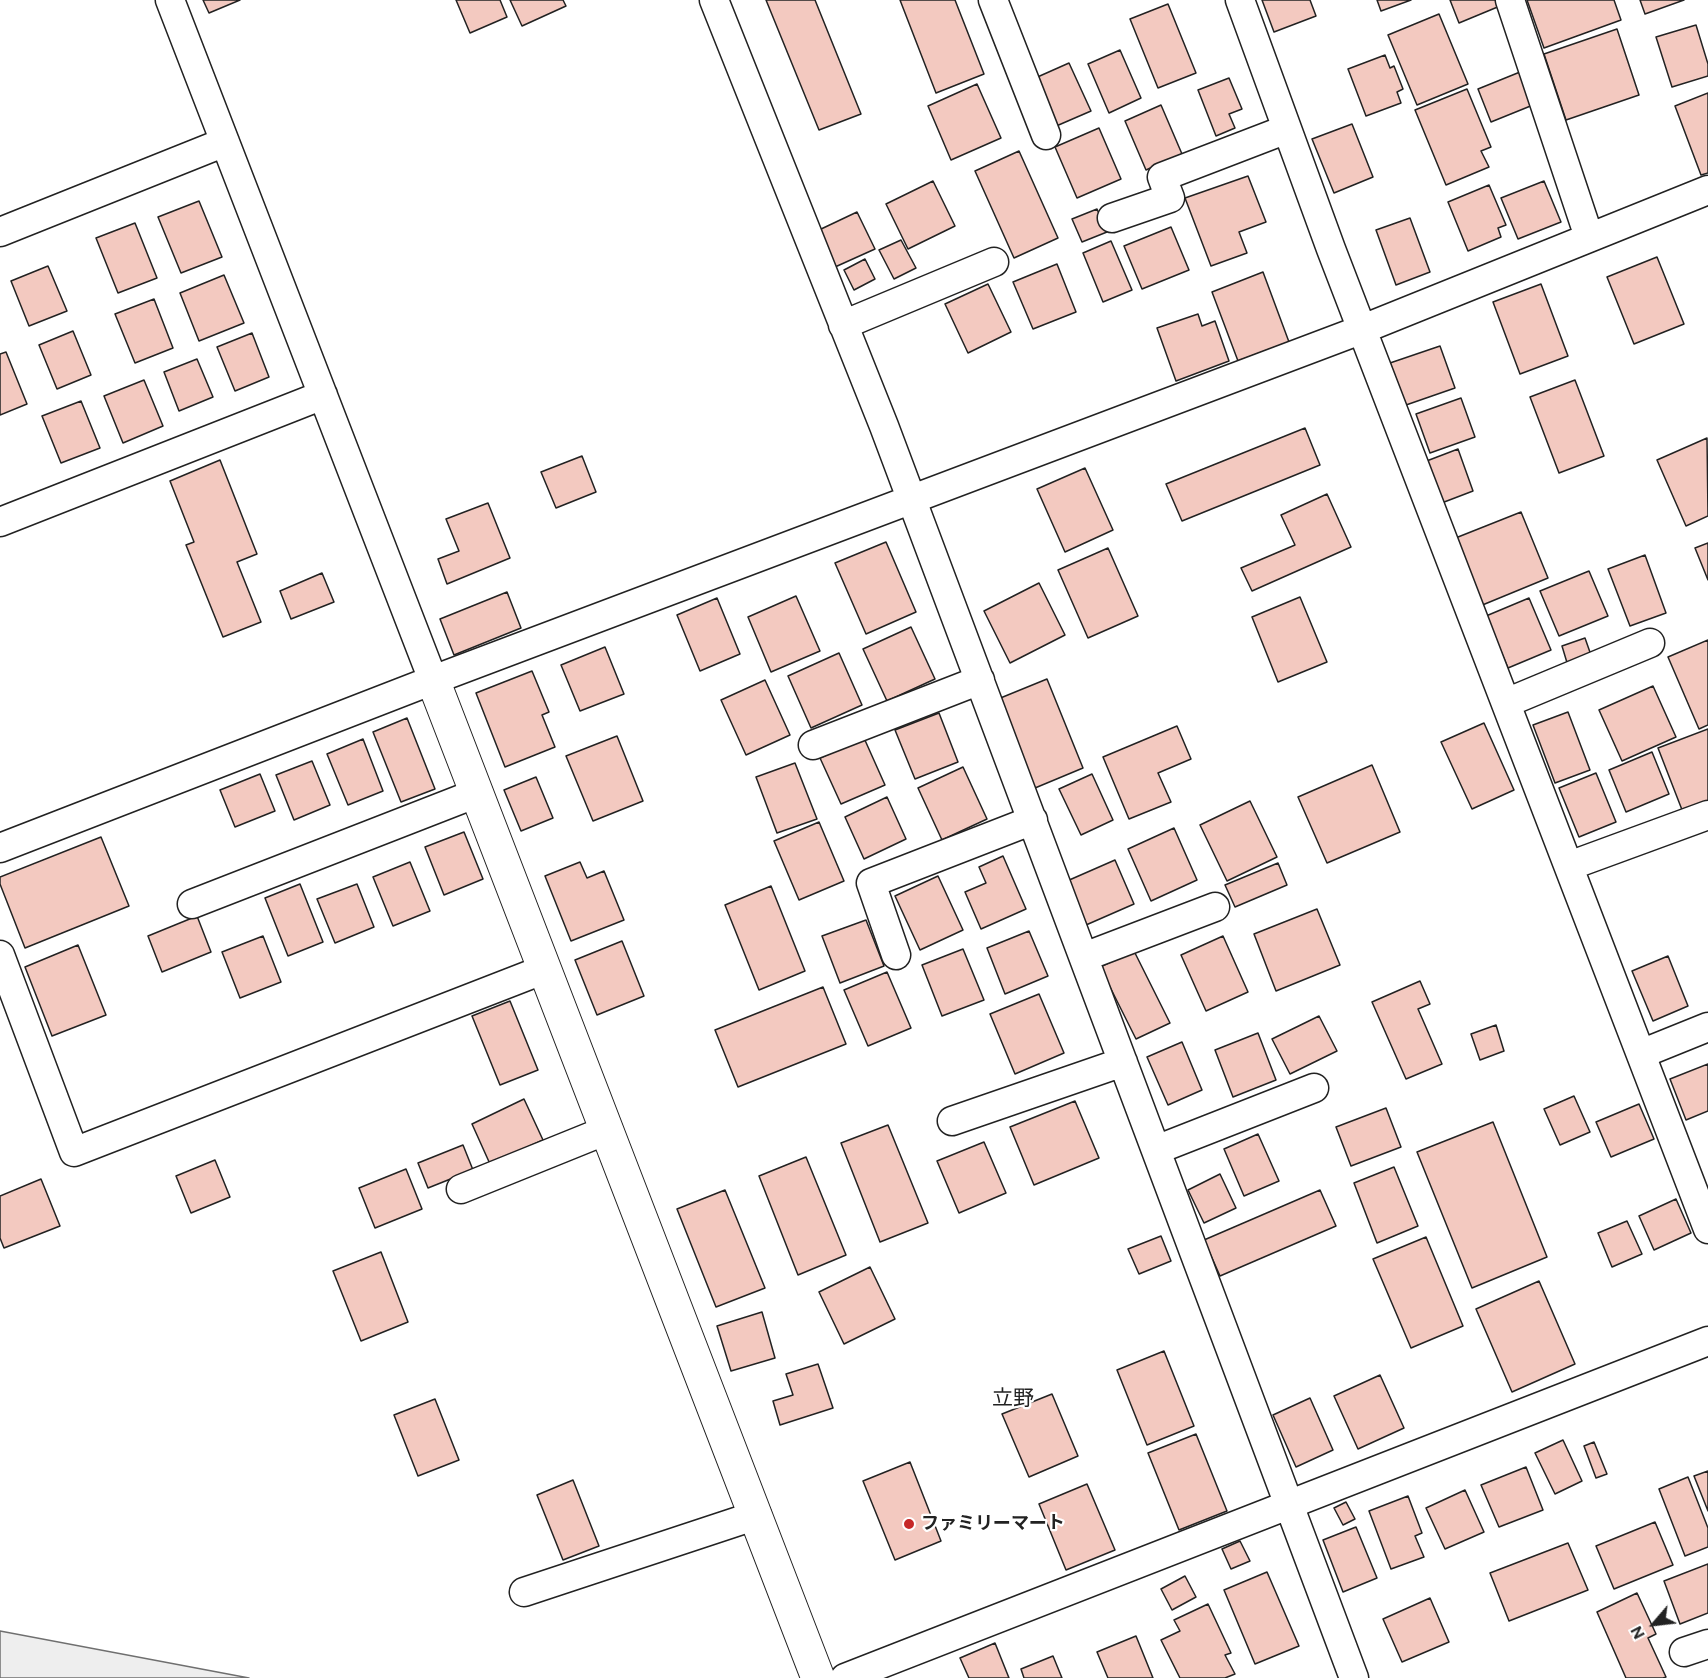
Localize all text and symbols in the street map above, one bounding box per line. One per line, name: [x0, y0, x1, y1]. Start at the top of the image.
district label: 立野: [992, 1386, 1034, 1412]
place label: ファミリーマート: [921, 1513, 1065, 1535]
marker: ファミリーマート: [902, 1517, 916, 1531]
north arrow: [1624, 1594, 1684, 1654]
text: N: [1626, 1623, 1650, 1643]

